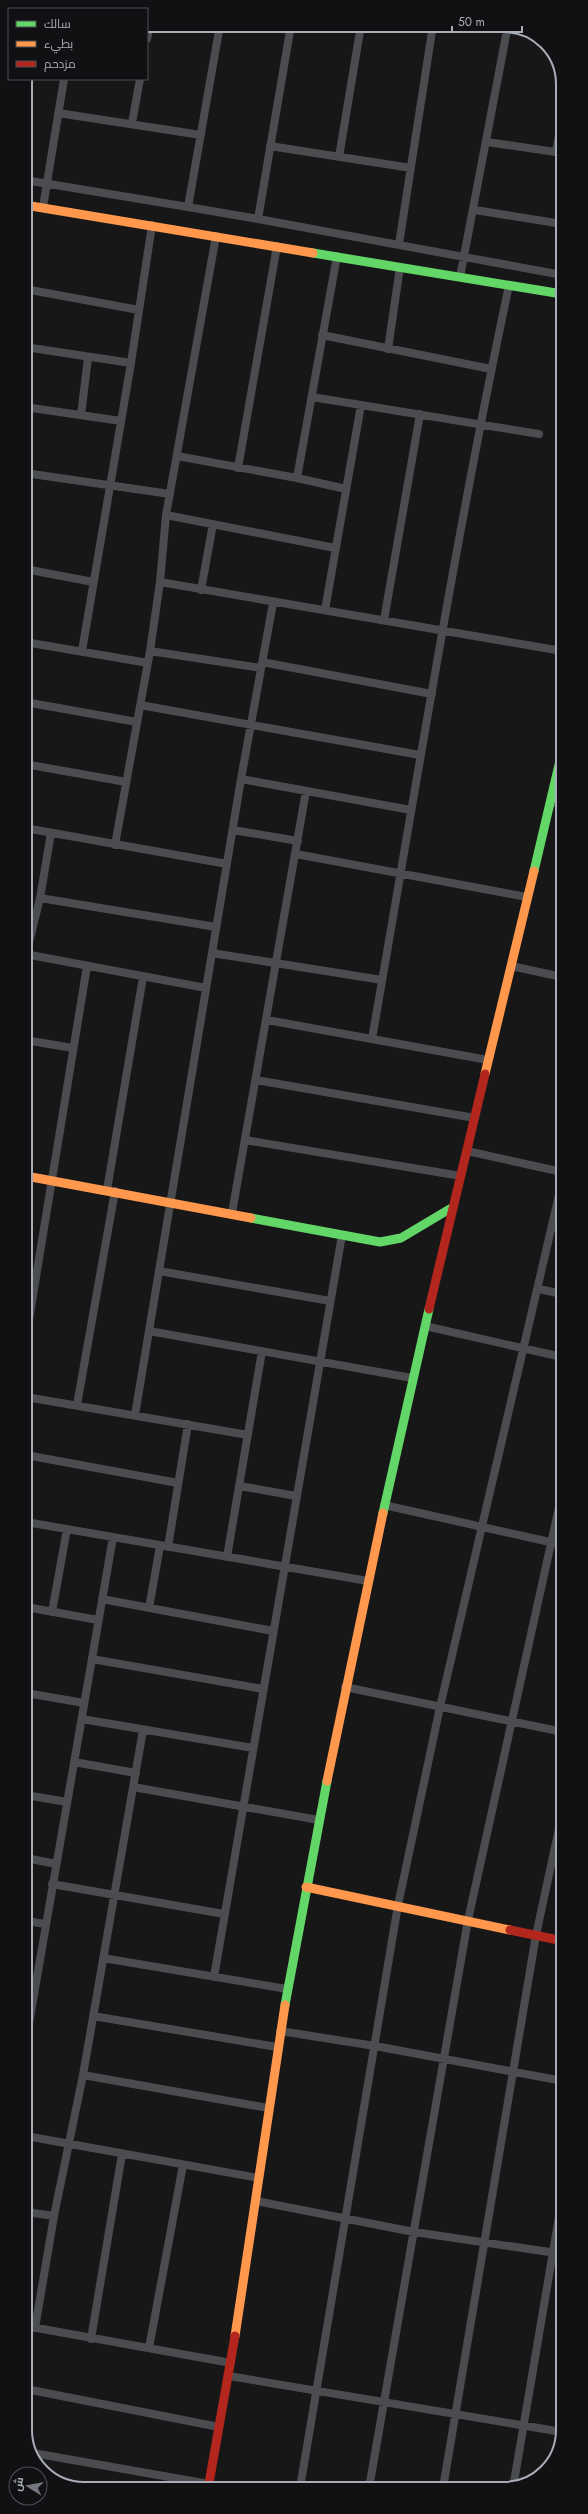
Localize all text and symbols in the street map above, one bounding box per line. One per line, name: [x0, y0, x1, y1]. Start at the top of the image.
legend: [8, 8, 148, 80]
scale bar: [452, 8, 522, 34]
text: 50 m: [458, 13, 485, 31]
text: سالك: [44, 15, 71, 33]
text: بطيء: [44, 35, 73, 54]
text: مزدحم: [44, 55, 76, 73]
north arrow: [8, 2466, 48, 2506]
text: ش: [9, 2476, 27, 2493]

